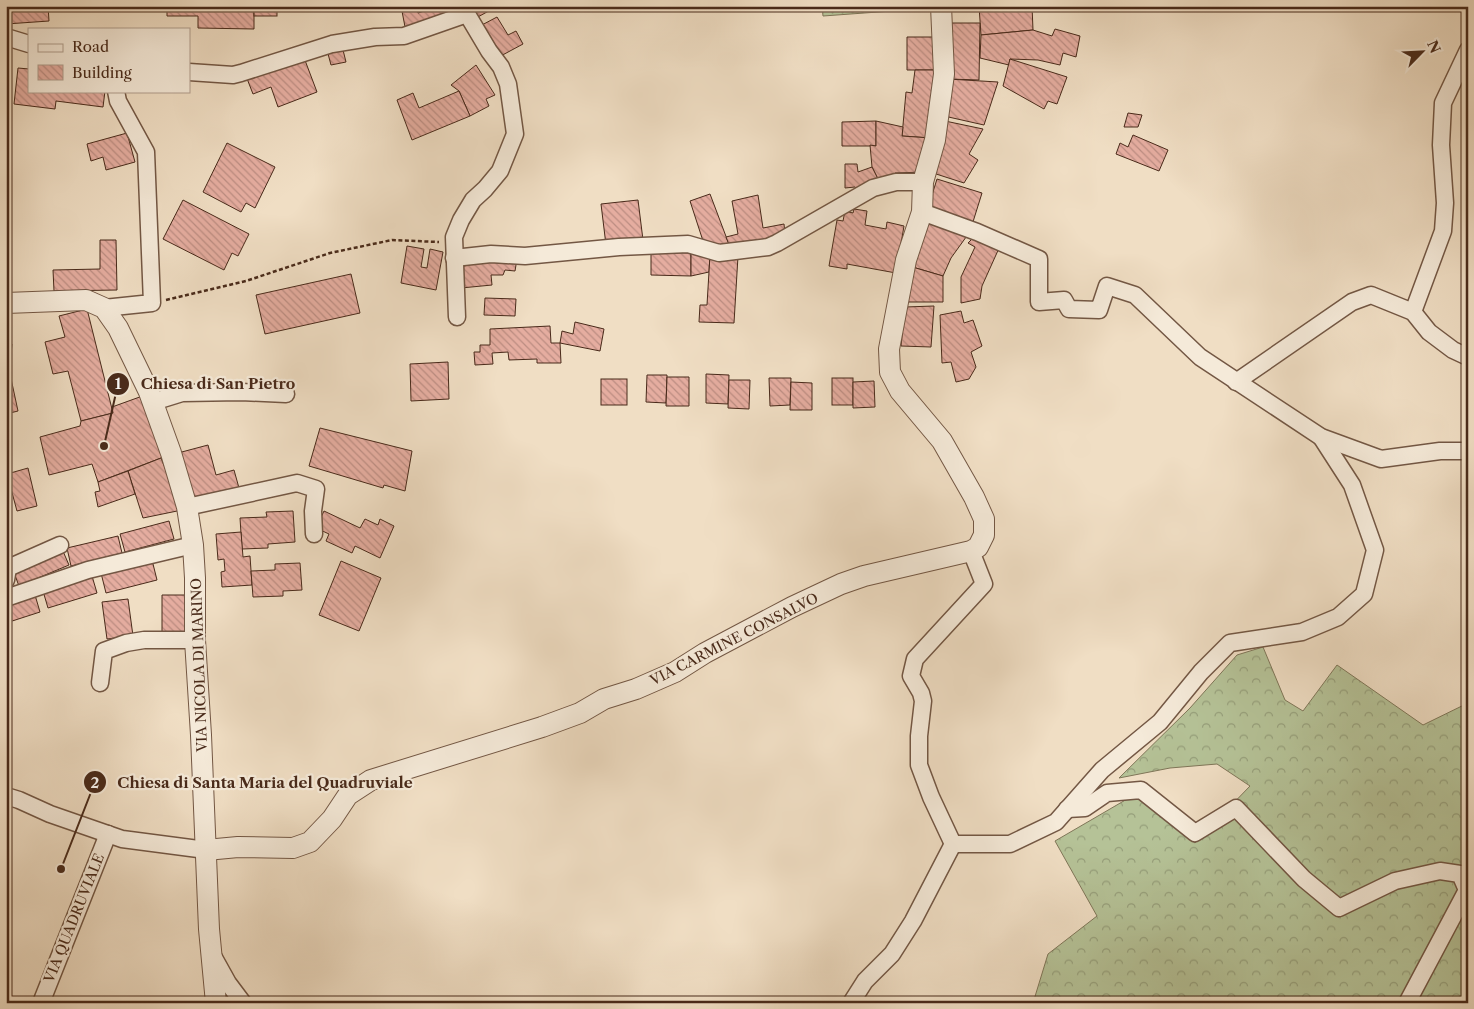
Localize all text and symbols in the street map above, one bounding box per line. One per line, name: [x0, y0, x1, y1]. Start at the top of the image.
legend: [28, 28, 190, 92]
north arrow: [1396, 28, 1446, 78]
text: Road: [72, 37, 109, 56]
text: N: [1423, 37, 1445, 56]
text: Building: [72, 63, 132, 82]
callout: Chiesa di San Pietro: [106, 369, 305, 399]
text: 1: [115, 374, 122, 393]
text: Chiesa di San Pietro: [141, 374, 295, 393]
street label: VIA NICOLA DI MARINO: [187, 578, 211, 753]
street label: VIA CARMINE CONSALVO: [646, 589, 821, 690]
callout: Chiesa di Santa Maria del Quadruviale: [82, 767, 423, 797]
text: 2: [91, 773, 100, 792]
text: Chiesa di Santa Maria del Quadruviale: [117, 773, 413, 792]
street label: VIA QUADRUVIALE: [39, 851, 108, 986]

